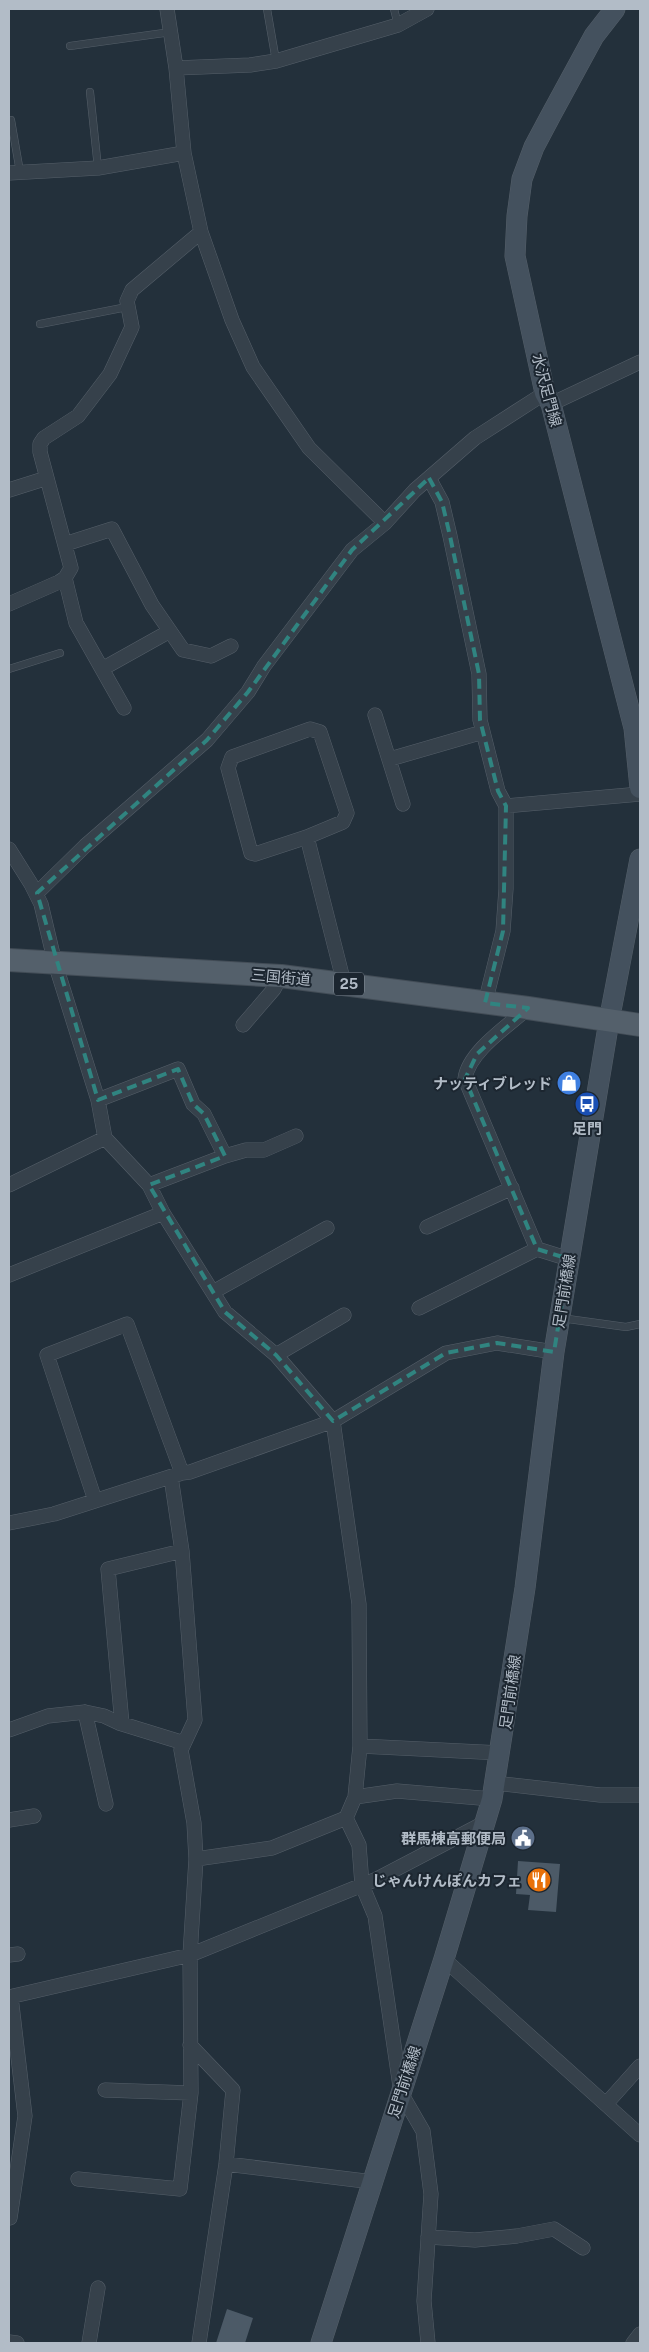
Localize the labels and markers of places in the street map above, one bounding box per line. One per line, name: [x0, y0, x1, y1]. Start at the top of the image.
shop icon: ナッティブレッド: [556, 1070, 582, 1096]
place label: ナッティブレッド: [433, 1075, 552, 1092]
bus stop icon: 足門: [574, 1091, 600, 1117]
place label: 足門: [572, 1120, 602, 1137]
public building icon: 群馬棟高郵便局: [510, 1825, 536, 1851]
place label: 群馬棟高郵便局: [401, 1830, 506, 1847]
restaurant icon: じゃんけんぽんカフェ: [526, 1867, 552, 1893]
place label: じゃんけんぽんカフェ: [372, 1872, 522, 1889]

